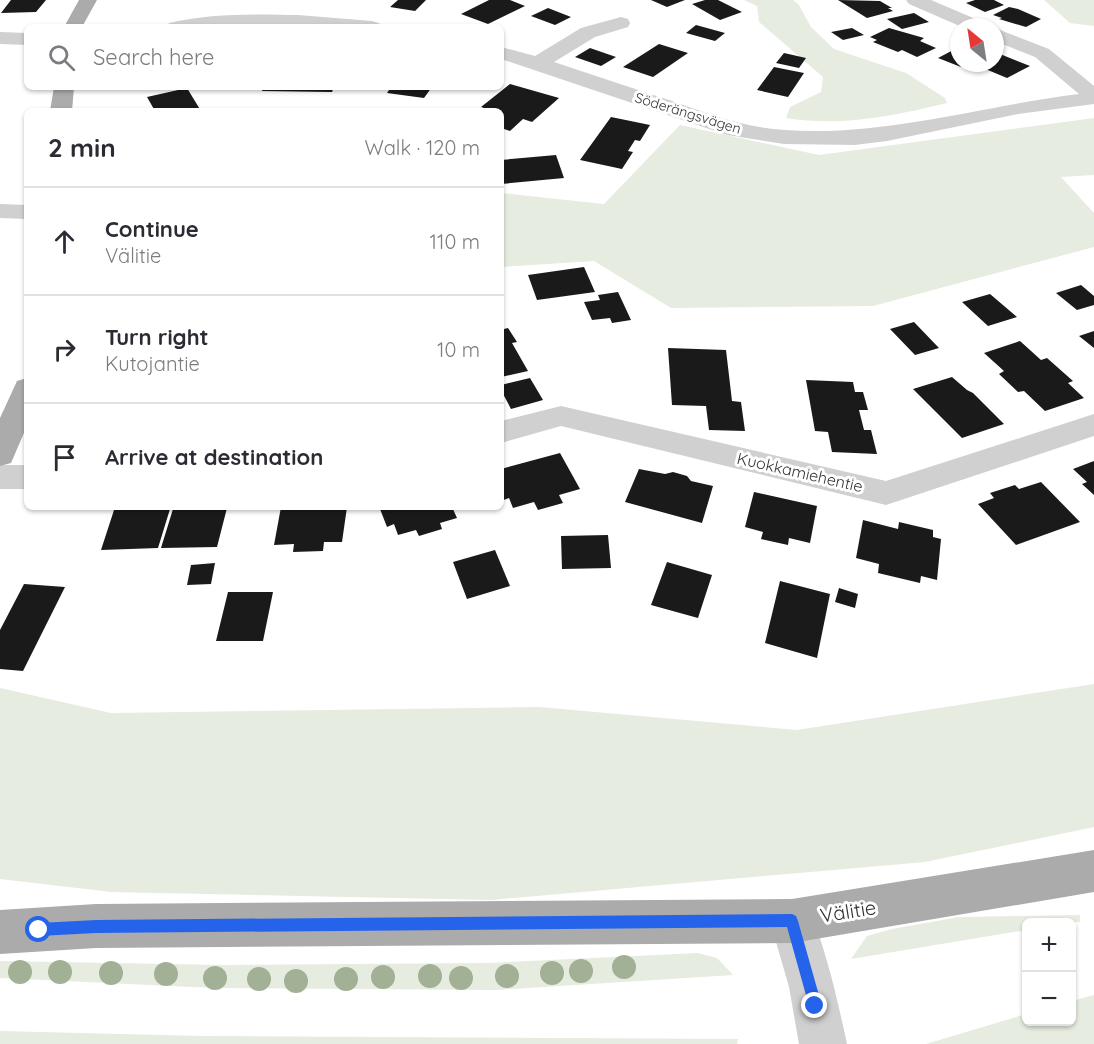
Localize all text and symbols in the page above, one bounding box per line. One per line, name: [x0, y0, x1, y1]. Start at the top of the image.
north arrow: [950, 18, 1004, 72]
search box: [24, 24, 504, 90]
icon: search: [45, 41, 78, 74]
text: Search here: [93, 43, 214, 71]
street label: Söderängsvägen: [633, 88, 743, 138]
text: 2 min: [48, 131, 116, 164]
text: Walk · 120 m: [365, 135, 480, 160]
text: Continue: [105, 215, 199, 243]
icon: ahead: [48, 225, 81, 258]
text: 110 m: [430, 229, 480, 254]
text: Välitie: [105, 243, 161, 268]
text: Turn right: [105, 323, 209, 351]
icon: right: [48, 333, 81, 366]
text: 10 m: [437, 337, 480, 362]
text: Kutojantie: [105, 351, 200, 376]
icon: arrive: [48, 441, 81, 474]
text: Arrive at destination: [105, 443, 323, 471]
street label: Kuokkamiehentie: [735, 448, 865, 496]
street label: Välitie: [818, 894, 878, 928]
route start: [25, 916, 51, 942]
map controls: [1022, 918, 1076, 1026]
button: +: [1022, 918, 1076, 972]
button: −: [1022, 972, 1076, 1026]
route end: [801, 992, 827, 1018]

